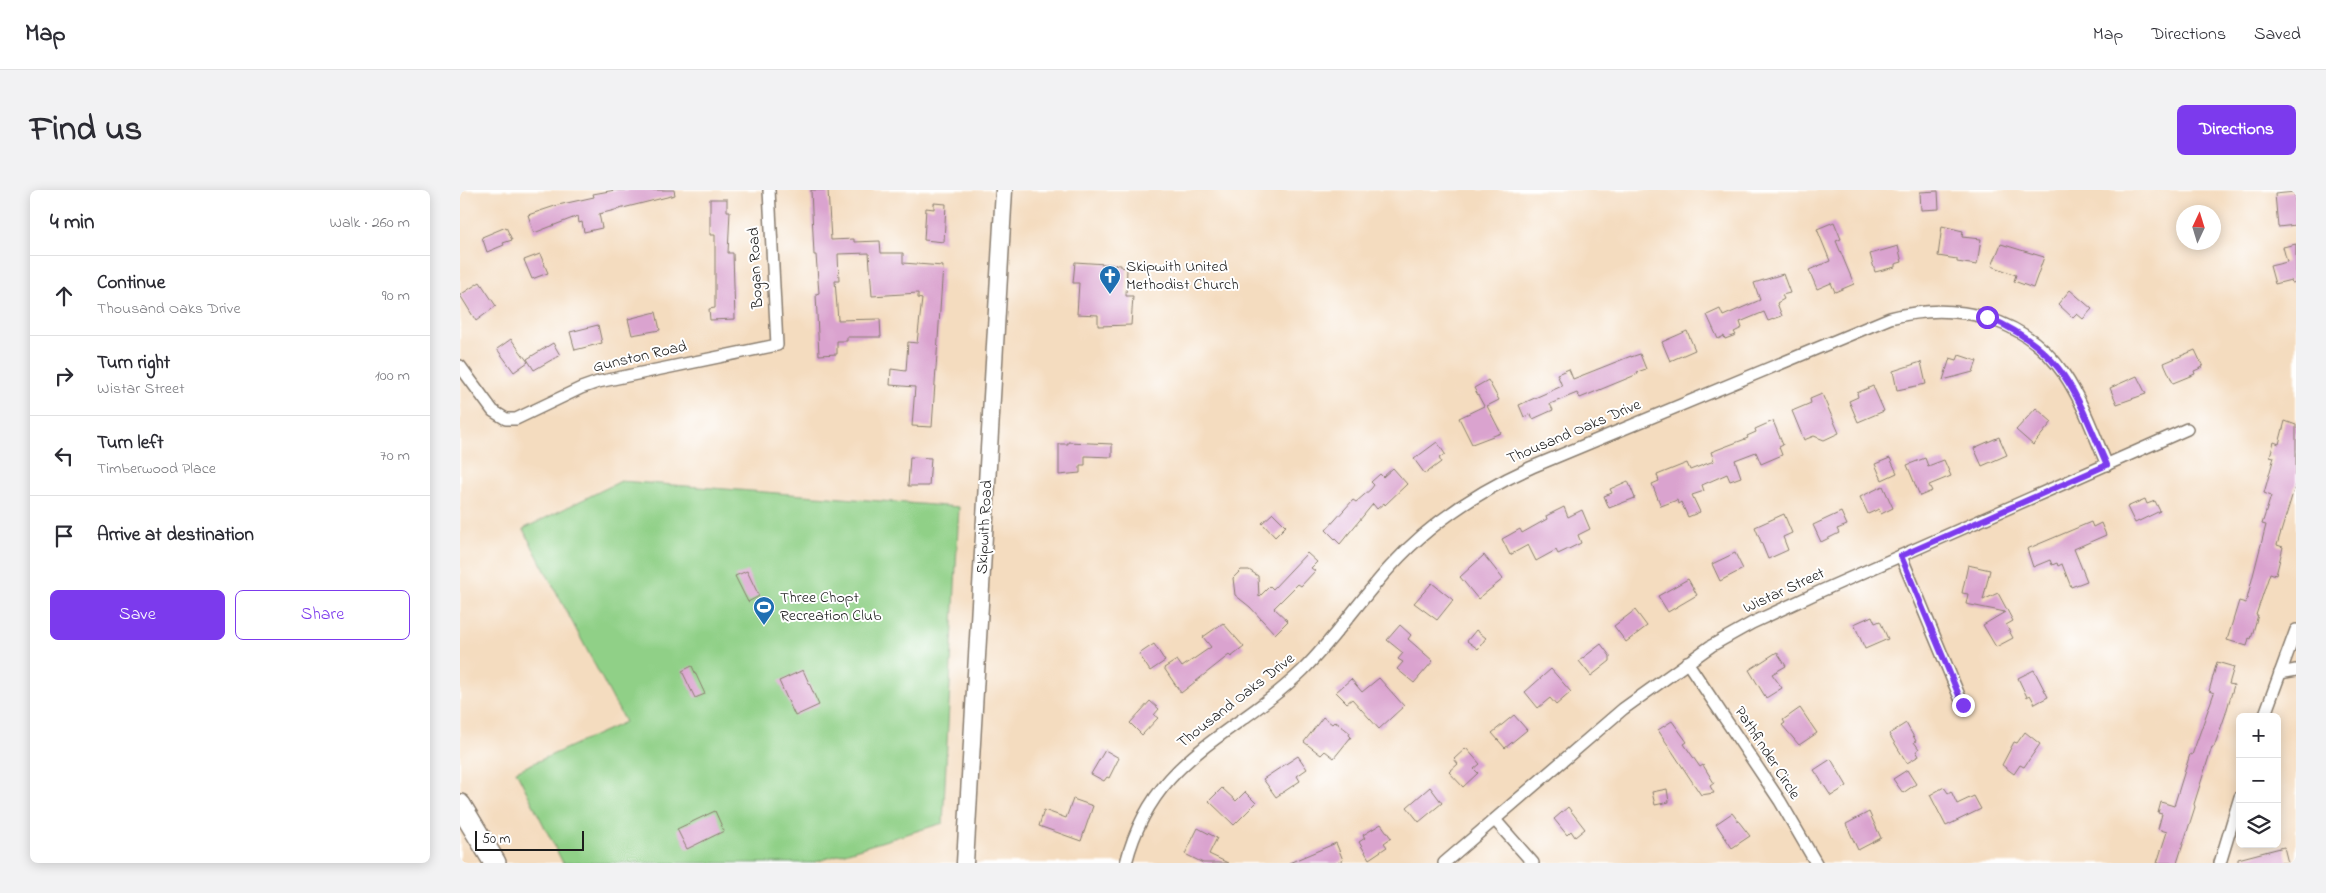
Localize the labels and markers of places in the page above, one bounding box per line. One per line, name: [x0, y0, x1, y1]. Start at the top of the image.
place label: Skipwith United Methodist Church: [1126, 255, 1239, 297]
church icon: Skipwith United Methodist Church: [1098, 264, 1122, 295]
place label: Three Chopt Recreation Club: [780, 586, 882, 628]
sports icon: Three Chopt Recreation Club: [752, 595, 776, 626]

